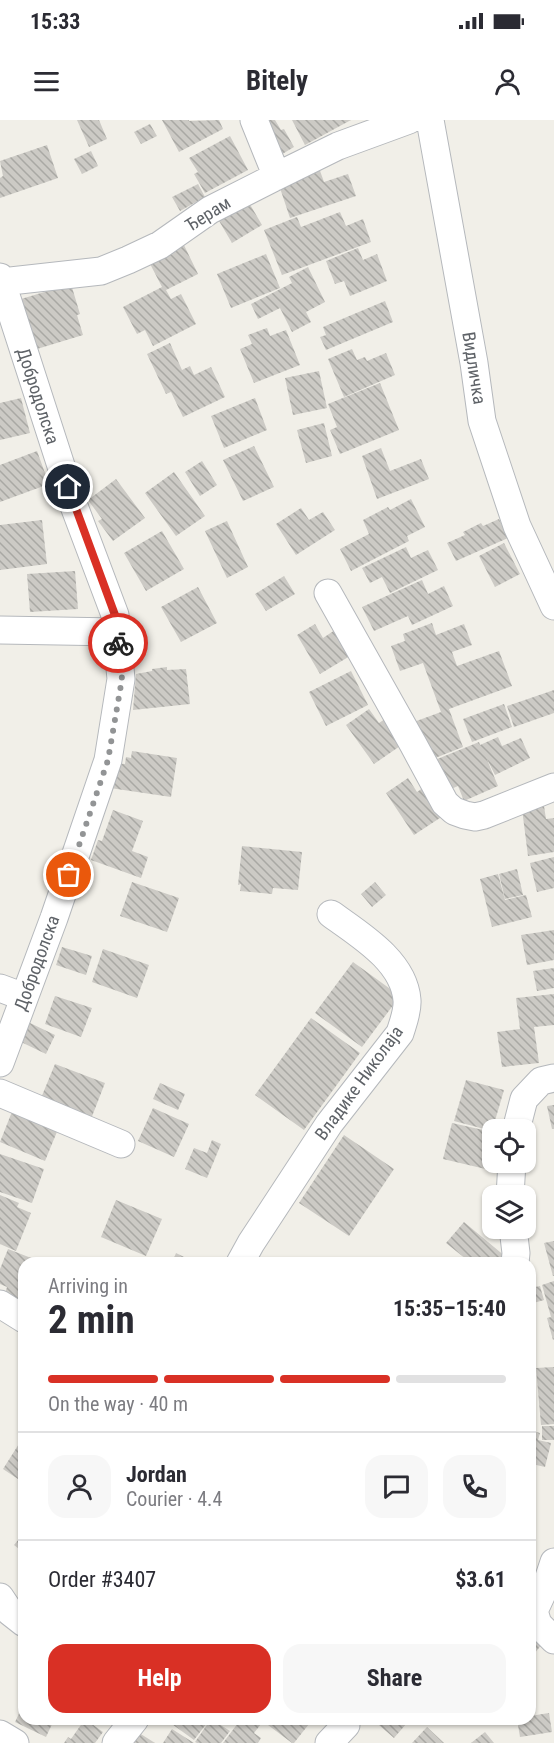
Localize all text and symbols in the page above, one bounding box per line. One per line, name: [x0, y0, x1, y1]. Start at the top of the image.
text: 15:33: [30, 9, 81, 34]
icon: menu: [30, 65, 63, 98]
text: Bitely: [246, 65, 308, 97]
icon: person: [491, 65, 524, 98]
street label: Ђерам: [181, 192, 234, 236]
street label: Видличка: [458, 330, 491, 406]
street label: Добродолска: [13, 345, 64, 447]
pin: [42, 461, 93, 512]
icon: home: [51, 470, 84, 503]
courier: [88, 613, 148, 673]
icon: bike: [102, 627, 135, 660]
pin: [43, 849, 94, 900]
icon: bag: [52, 858, 85, 891]
street label: Добродолска: [10, 912, 64, 1013]
street label: Владике Николаја: [310, 1022, 407, 1144]
map controls: [482, 1119, 536, 1239]
button: locate: [482, 1119, 536, 1173]
button: layers: [482, 1185, 536, 1239]
text: Arriving in: [48, 1274, 128, 1298]
text: 15:35–15:40: [393, 1296, 506, 1321]
text: 2 min: [48, 1297, 135, 1343]
text: On the way · 40 m: [48, 1392, 188, 1416]
button: person: [48, 1455, 111, 1518]
button: chat: [365, 1455, 428, 1518]
button: phone: [443, 1455, 506, 1518]
text: Jordan: [126, 1462, 187, 1487]
text: Courier · 4.4: [126, 1487, 222, 1511]
text: Order #3407: [48, 1567, 156, 1592]
text: $3.61: [455, 1567, 506, 1592]
button: Help: [48, 1644, 271, 1713]
button: Share: [283, 1644, 506, 1713]

